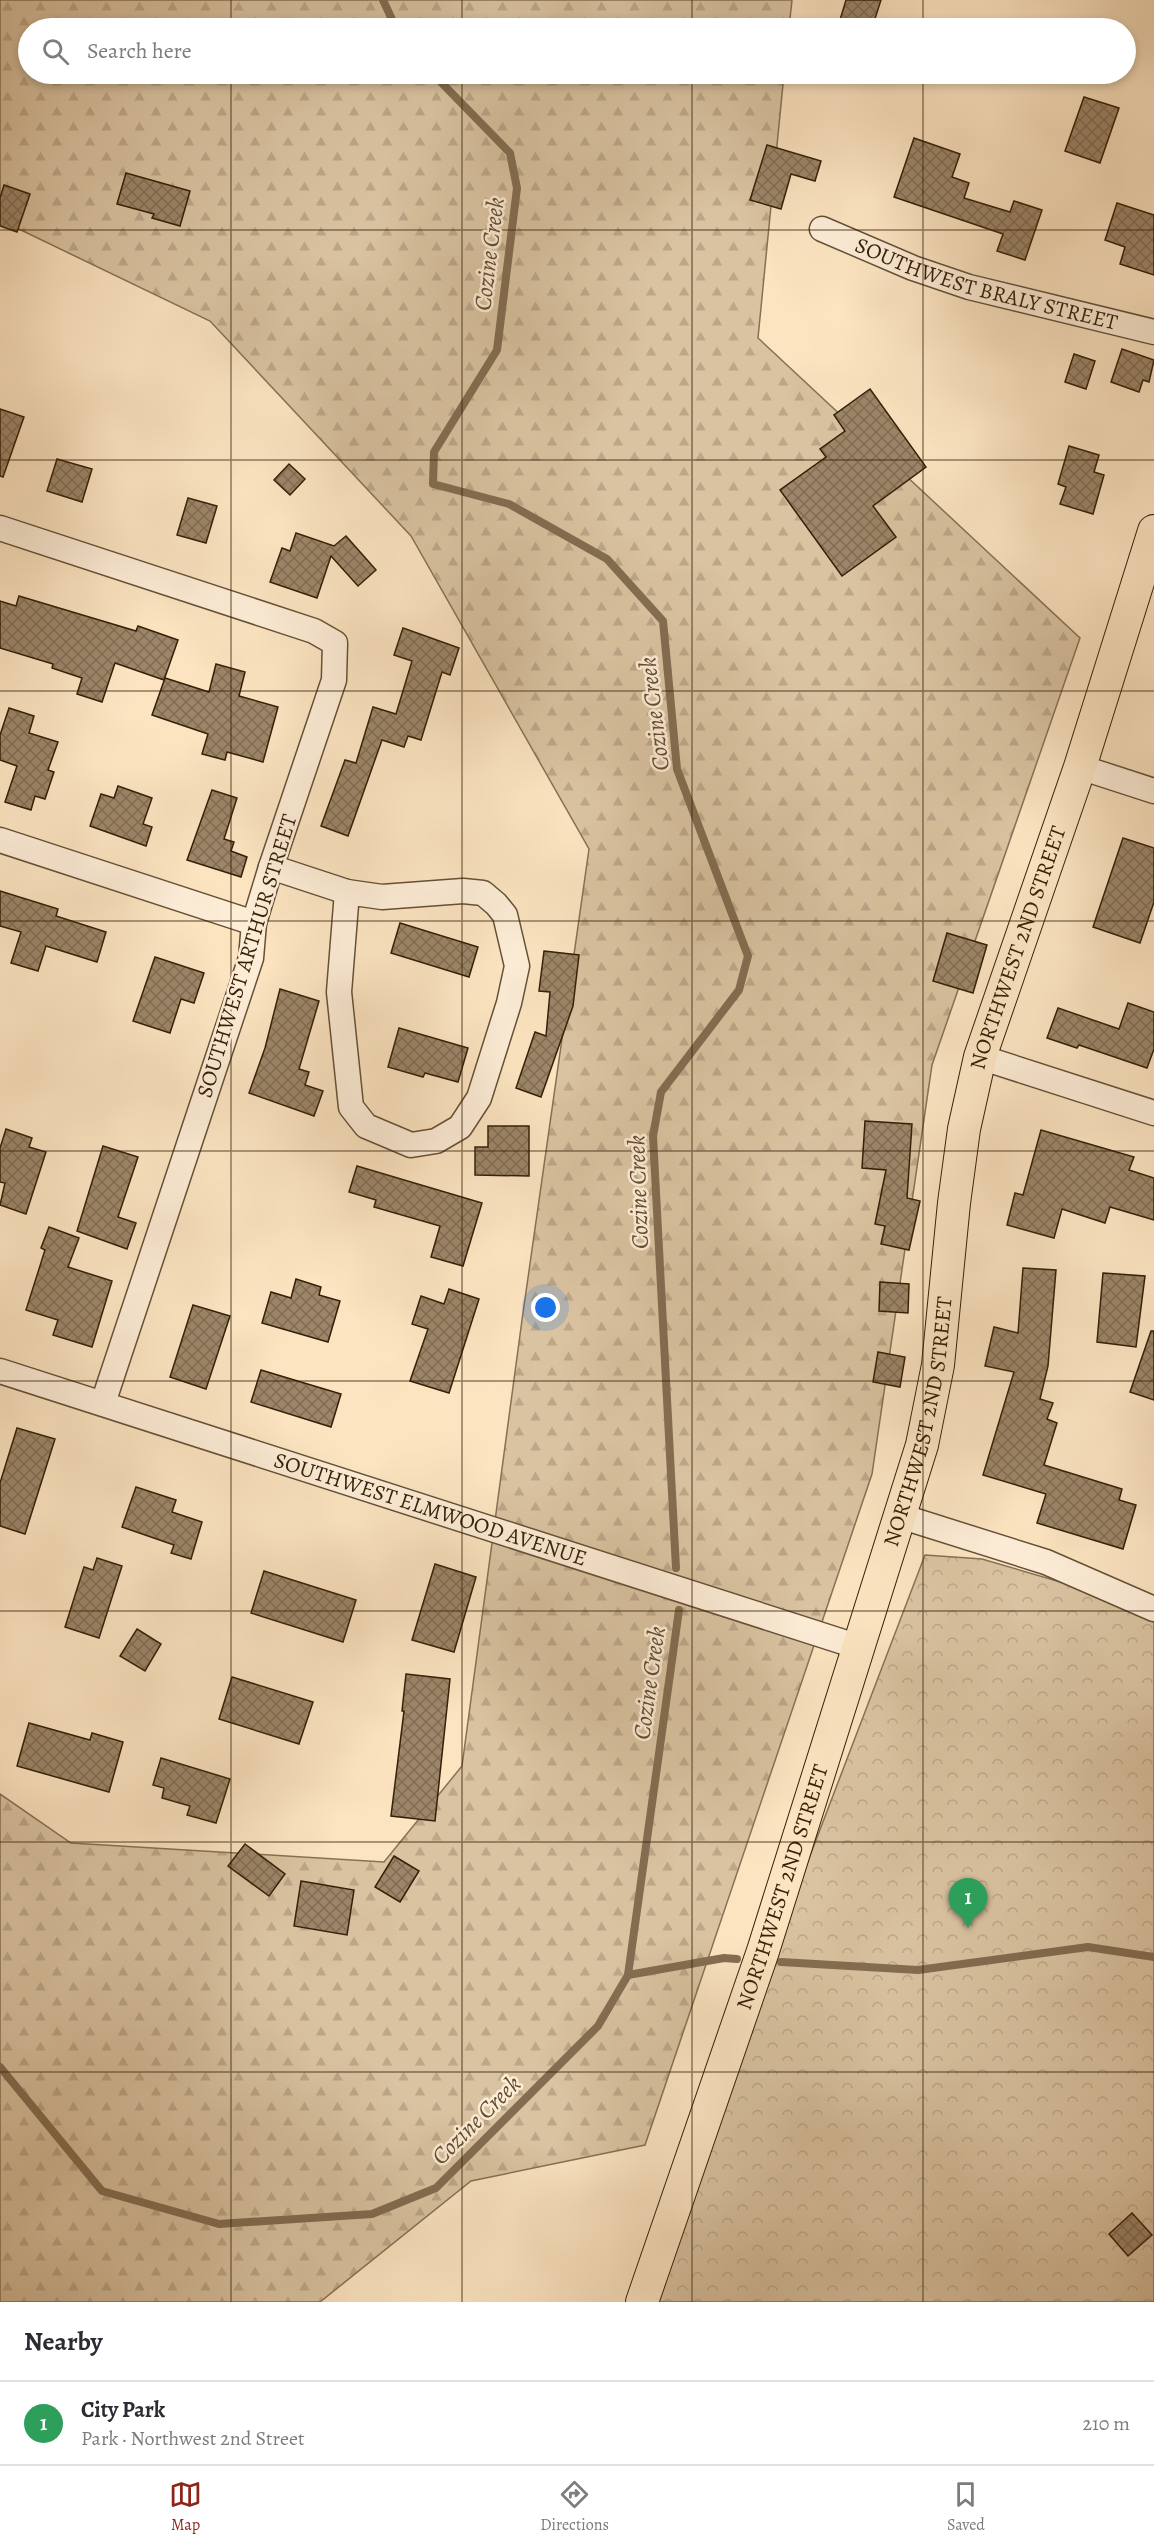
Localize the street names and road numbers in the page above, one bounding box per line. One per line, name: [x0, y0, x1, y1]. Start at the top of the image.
street label: SOUTHWEST BRALY STREET: [850, 230, 1121, 338]
street label: SOUTHWEST ARTHUR STREET: [190, 811, 304, 1101]
street label: NORTHWEST 2ND STREET: [963, 822, 1074, 1072]
street label: NORTHWEST 2ND STREET: [876, 1295, 960, 1550]
street label: SOUTHWEST ELMWOOD AVENUE: [270, 1445, 591, 1574]
street label: NORTHWEST 2ND STREET: [729, 1761, 836, 2014]

